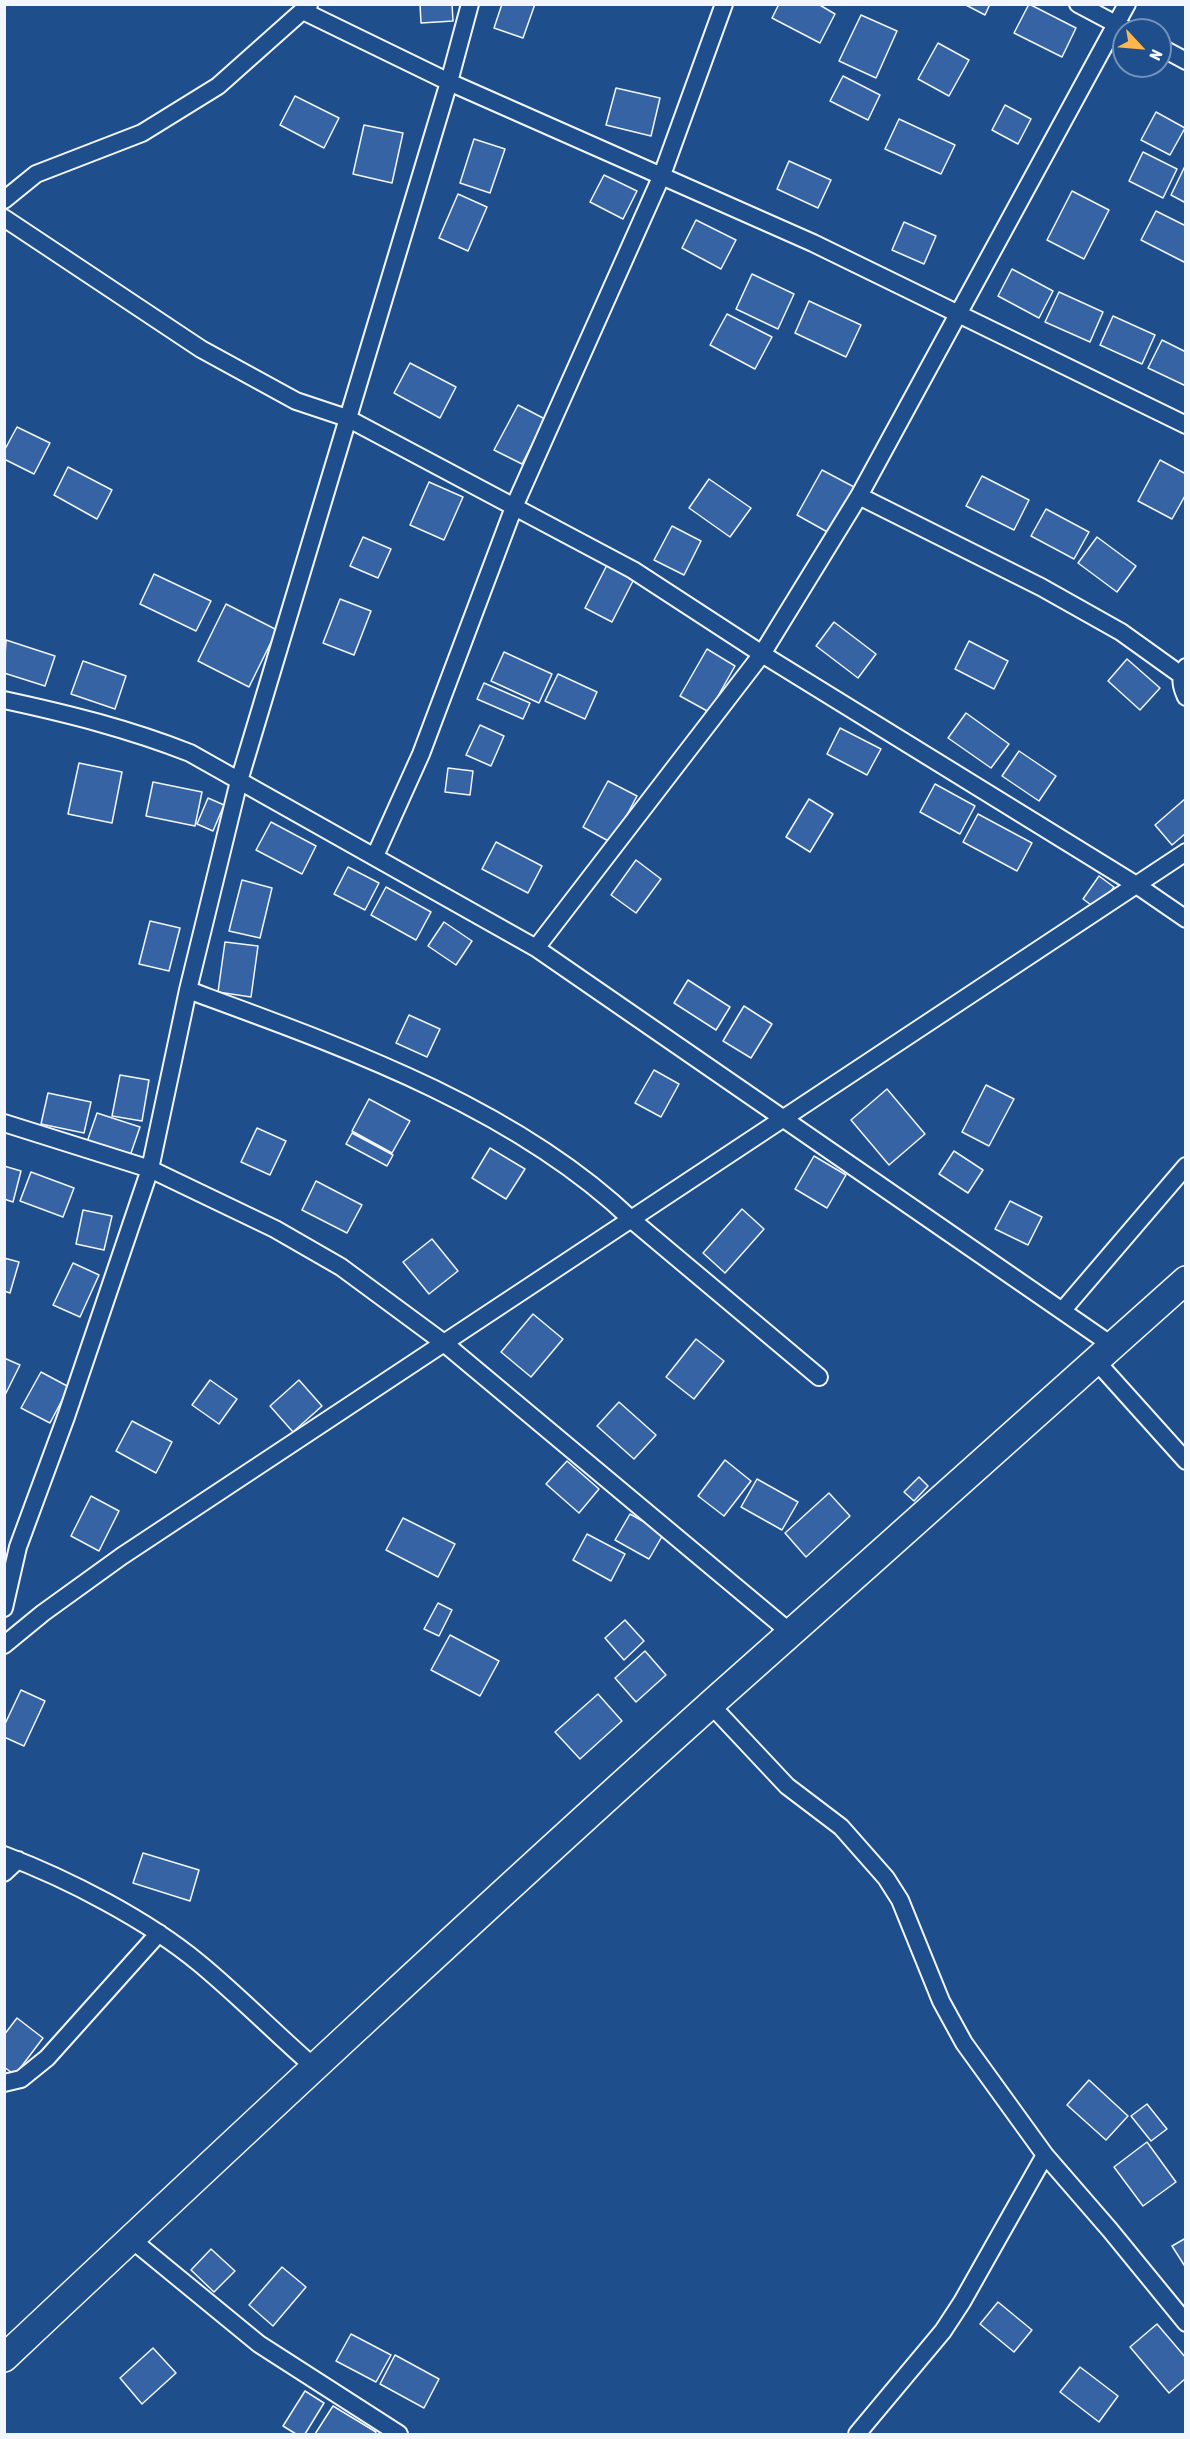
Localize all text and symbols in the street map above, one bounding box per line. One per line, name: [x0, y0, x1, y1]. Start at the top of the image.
north arrow: [1112, 18, 1172, 78]
text: N: [1146, 47, 1167, 63]

